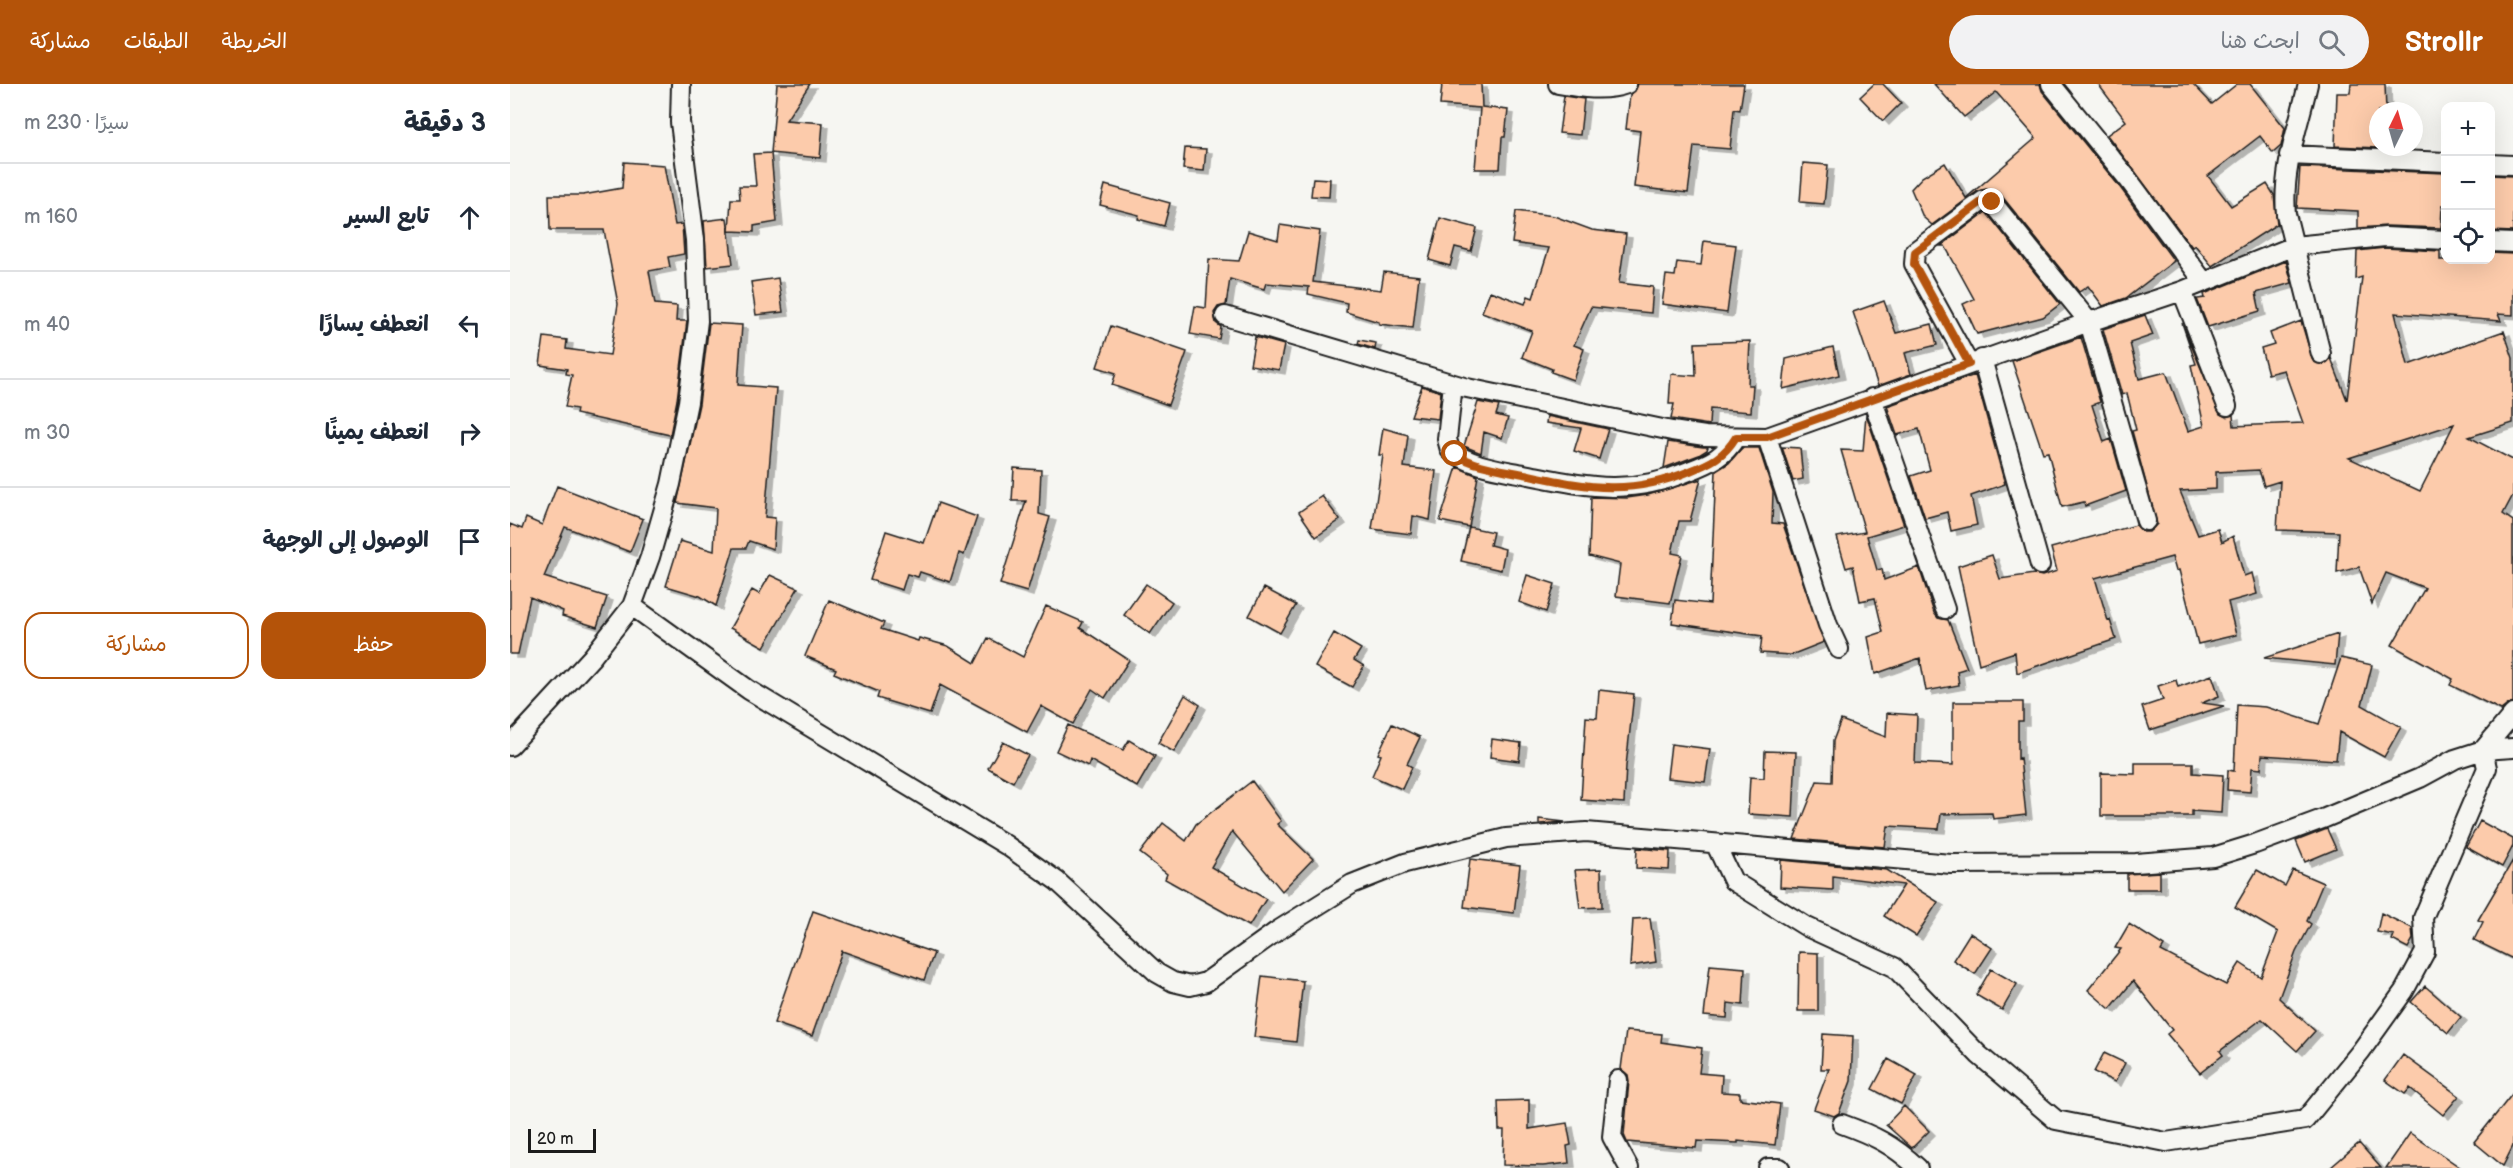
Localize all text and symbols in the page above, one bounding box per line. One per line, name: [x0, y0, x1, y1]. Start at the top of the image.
search box: [1949, 15, 2369, 69]
icon: search: [2315, 26, 2348, 59]
text: Strollr: [2405, 26, 2483, 59]
text: ابحث هنا: [2220, 28, 2300, 55]
text: مشاركة: [30, 29, 91, 54]
text: الطبقات: [124, 29, 189, 54]
text: الخريطة: [222, 29, 287, 54]
north arrow: [2369, 102, 2423, 156]
map controls: [2441, 102, 2495, 264]
button: +: [2441, 102, 2495, 156]
text: 3 دقيقة: [404, 108, 486, 139]
text: سيرًا · 230 m: [24, 111, 129, 135]
button: −: [2441, 156, 2495, 210]
route end: [1978, 188, 2004, 214]
icon: ahead: [453, 201, 486, 234]
text: تابع السير: [345, 203, 429, 230]
text: 160 m: [24, 205, 78, 229]
button: locate: [2441, 210, 2495, 264]
icon: left: [453, 309, 486, 342]
text: انعطف يسارًا: [319, 311, 429, 338]
text: 40 m: [24, 313, 70, 337]
icon: right: [453, 417, 486, 450]
text: انعطف يمينًا: [325, 419, 429, 446]
text: 30 m: [24, 421, 70, 445]
route start: [1441, 440, 1467, 466]
icon: arrive: [453, 525, 486, 558]
text: الوصول إلى الوجهة: [262, 527, 429, 554]
button: مشاركة: [24, 612, 249, 679]
button: حفظ: [261, 612, 486, 679]
scale bar: [528, 1126, 596, 1154]
text: 20 m: [537, 1130, 573, 1149]

